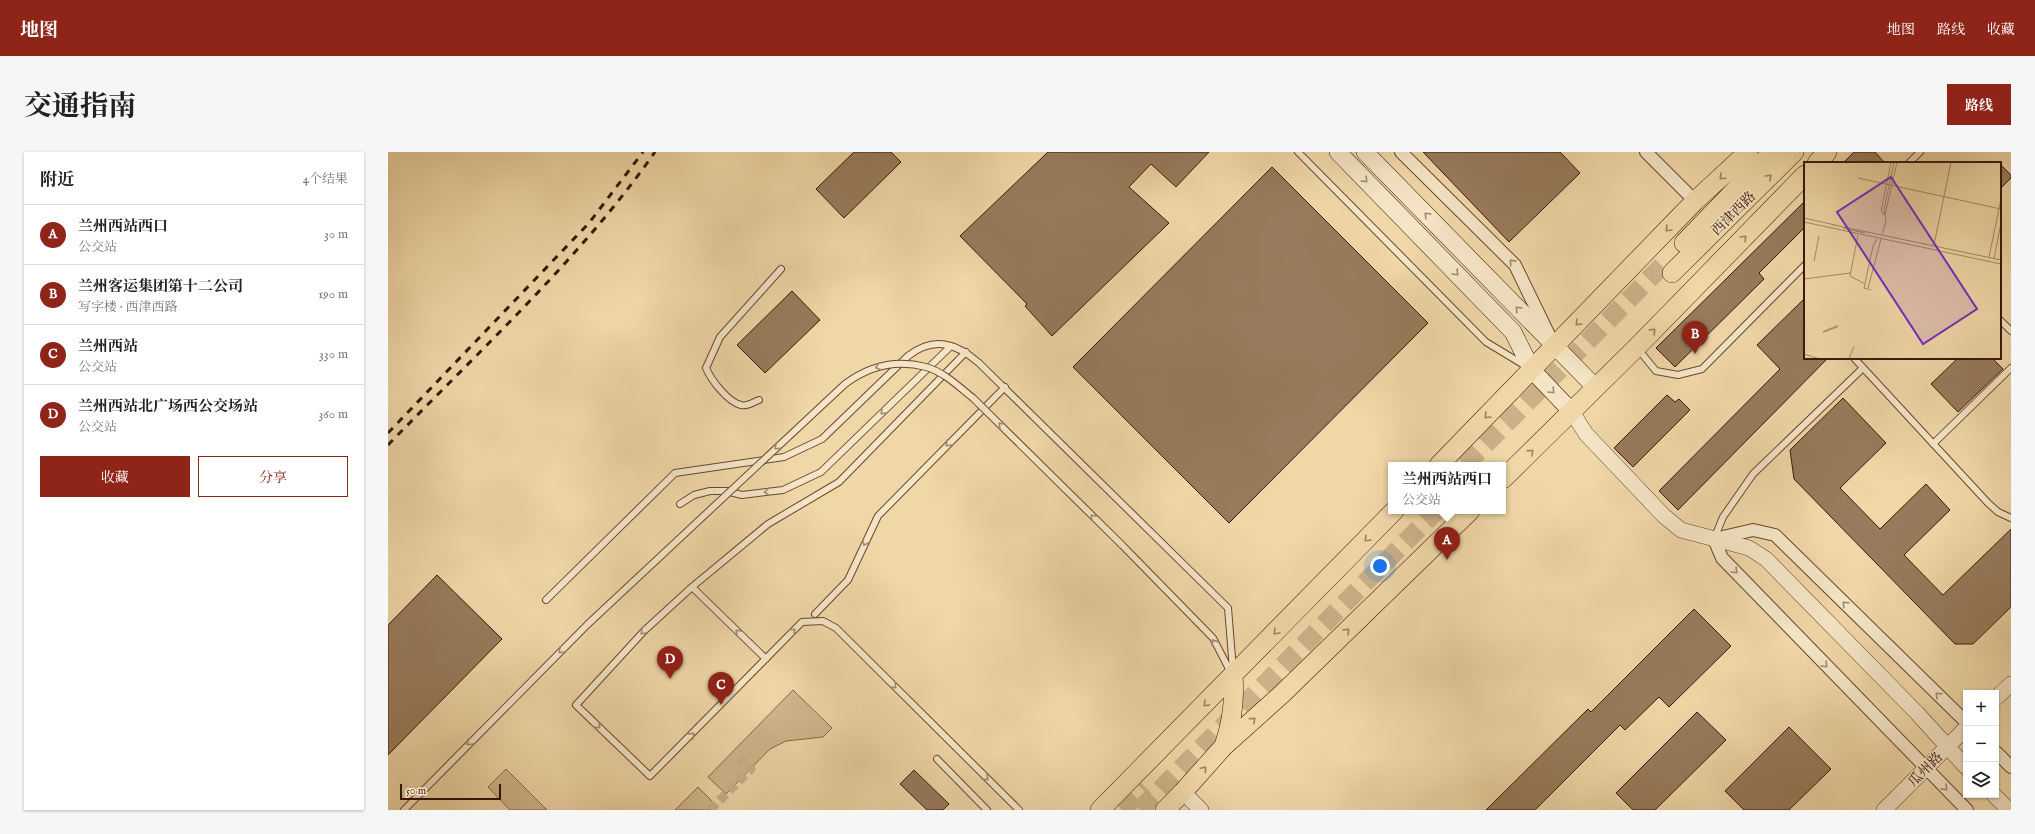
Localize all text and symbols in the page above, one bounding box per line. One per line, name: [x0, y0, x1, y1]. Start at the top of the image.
text: 地图: [20, 19, 58, 43]
text: 地图: [1887, 21, 1915, 39]
text: 路线: [1937, 21, 1965, 39]
text: 收藏: [1987, 21, 2015, 39]
button: 路线: [1947, 84, 2011, 125]
text: 交通指南: [24, 90, 136, 125]
inset map: [1804, 162, 2001, 359]
text: 附近: [40, 170, 74, 191]
text: 4个结果: [303, 171, 348, 188]
one-way arrow: [1719, 172, 1727, 179]
one-way arrow: [1764, 174, 1772, 181]
one-way arrow: [1361, 175, 1368, 183]
street label: 西津西路: [1708, 188, 1760, 240]
one-way arrow: [1425, 213, 1432, 220]
text: 兰州西站西口: [78, 217, 168, 236]
one-way arrow: [1665, 224, 1673, 232]
text: A: [49, 226, 57, 243]
text: 30 m: [324, 226, 348, 243]
one-way arrow: [1739, 235, 1747, 243]
text: 公交站: [78, 239, 117, 256]
one-way arrow: [1509, 259, 1516, 267]
one-way arrow: [1451, 268, 1459, 276]
text: 兰州客运集团第十二公司: [78, 277, 243, 296]
text: B: [49, 286, 57, 303]
text: 190 m: [318, 286, 348, 303]
text: 写字楼 · 西津西路: [78, 299, 178, 316]
one-way arrow: [1515, 306, 1523, 314]
one-way arrow: [1575, 318, 1583, 326]
pin: B: [1682, 321, 1708, 354]
one-way arrow: [1648, 328, 1656, 336]
text: 兰州西站: [78, 337, 138, 356]
text: C: [48, 346, 58, 363]
text: 330 m: [319, 346, 348, 363]
text: 公交站: [78, 359, 117, 376]
one-way arrow: [875, 362, 882, 371]
one-way arrow: [1547, 386, 1555, 394]
text: 兰州西站北广场西公交场站: [78, 397, 258, 416]
text: D: [48, 406, 58, 423]
text: 360 m: [318, 406, 348, 423]
one-way arrow: [880, 407, 888, 415]
one-way arrow: [1484, 411, 1492, 419]
text: 公交站: [78, 419, 117, 436]
one-way arrow: [998, 422, 1006, 430]
one-way arrow: [945, 439, 953, 447]
one-way arrow: [775, 442, 782, 449]
one-way arrow: [1526, 449, 1534, 457]
button: 收藏: [40, 456, 190, 497]
button: 分享: [198, 456, 348, 497]
popup: [1388, 462, 1506, 514]
text: 兰州西站西口: [1402, 470, 1492, 489]
one-way arrow: [764, 487, 770, 496]
text: 公交站: [1402, 492, 1441, 509]
one-way arrow: [1090, 514, 1098, 522]
pin: A: [1434, 527, 1460, 560]
one-way arrow: [1364, 534, 1372, 542]
one-way arrow: [862, 538, 870, 546]
your location: [1370, 556, 1390, 576]
one-way arrow: [1730, 566, 1738, 574]
one-way arrow: [1842, 601, 1850, 609]
one-way arrow: [641, 627, 648, 635]
one-way arrow: [1273, 627, 1281, 635]
one-way arrow: [788, 628, 796, 636]
one-way arrow: [1342, 628, 1350, 636]
one-way arrow: [735, 629, 743, 636]
one-way arrow: [1212, 639, 1219, 646]
one-way arrow: [558, 646, 566, 654]
pin: D: [657, 646, 683, 679]
one-way arrow: [1820, 660, 1828, 668]
pin: C: [708, 672, 734, 705]
one-way arrow: [889, 681, 897, 689]
map controls: [1963, 690, 1999, 798]
button: +: [1963, 690, 1999, 726]
one-way arrow: [1935, 692, 1943, 700]
one-way arrow: [1203, 699, 1211, 707]
one-way arrow: [1248, 717, 1256, 725]
one-way arrow: [594, 721, 601, 728]
button: −: [1963, 726, 1999, 762]
one-way arrow: [687, 732, 695, 740]
one-way arrow: [466, 738, 474, 746]
street label: 瓜州路: [1904, 748, 1947, 791]
button: layers: [1963, 762, 1999, 798]
one-way arrow: [1199, 767, 1206, 774]
one-way arrow: [981, 773, 989, 781]
scale bar: [400, 782, 501, 801]
one-way arrow: [1940, 783, 1948, 791]
text: 50 m: [406, 784, 426, 798]

